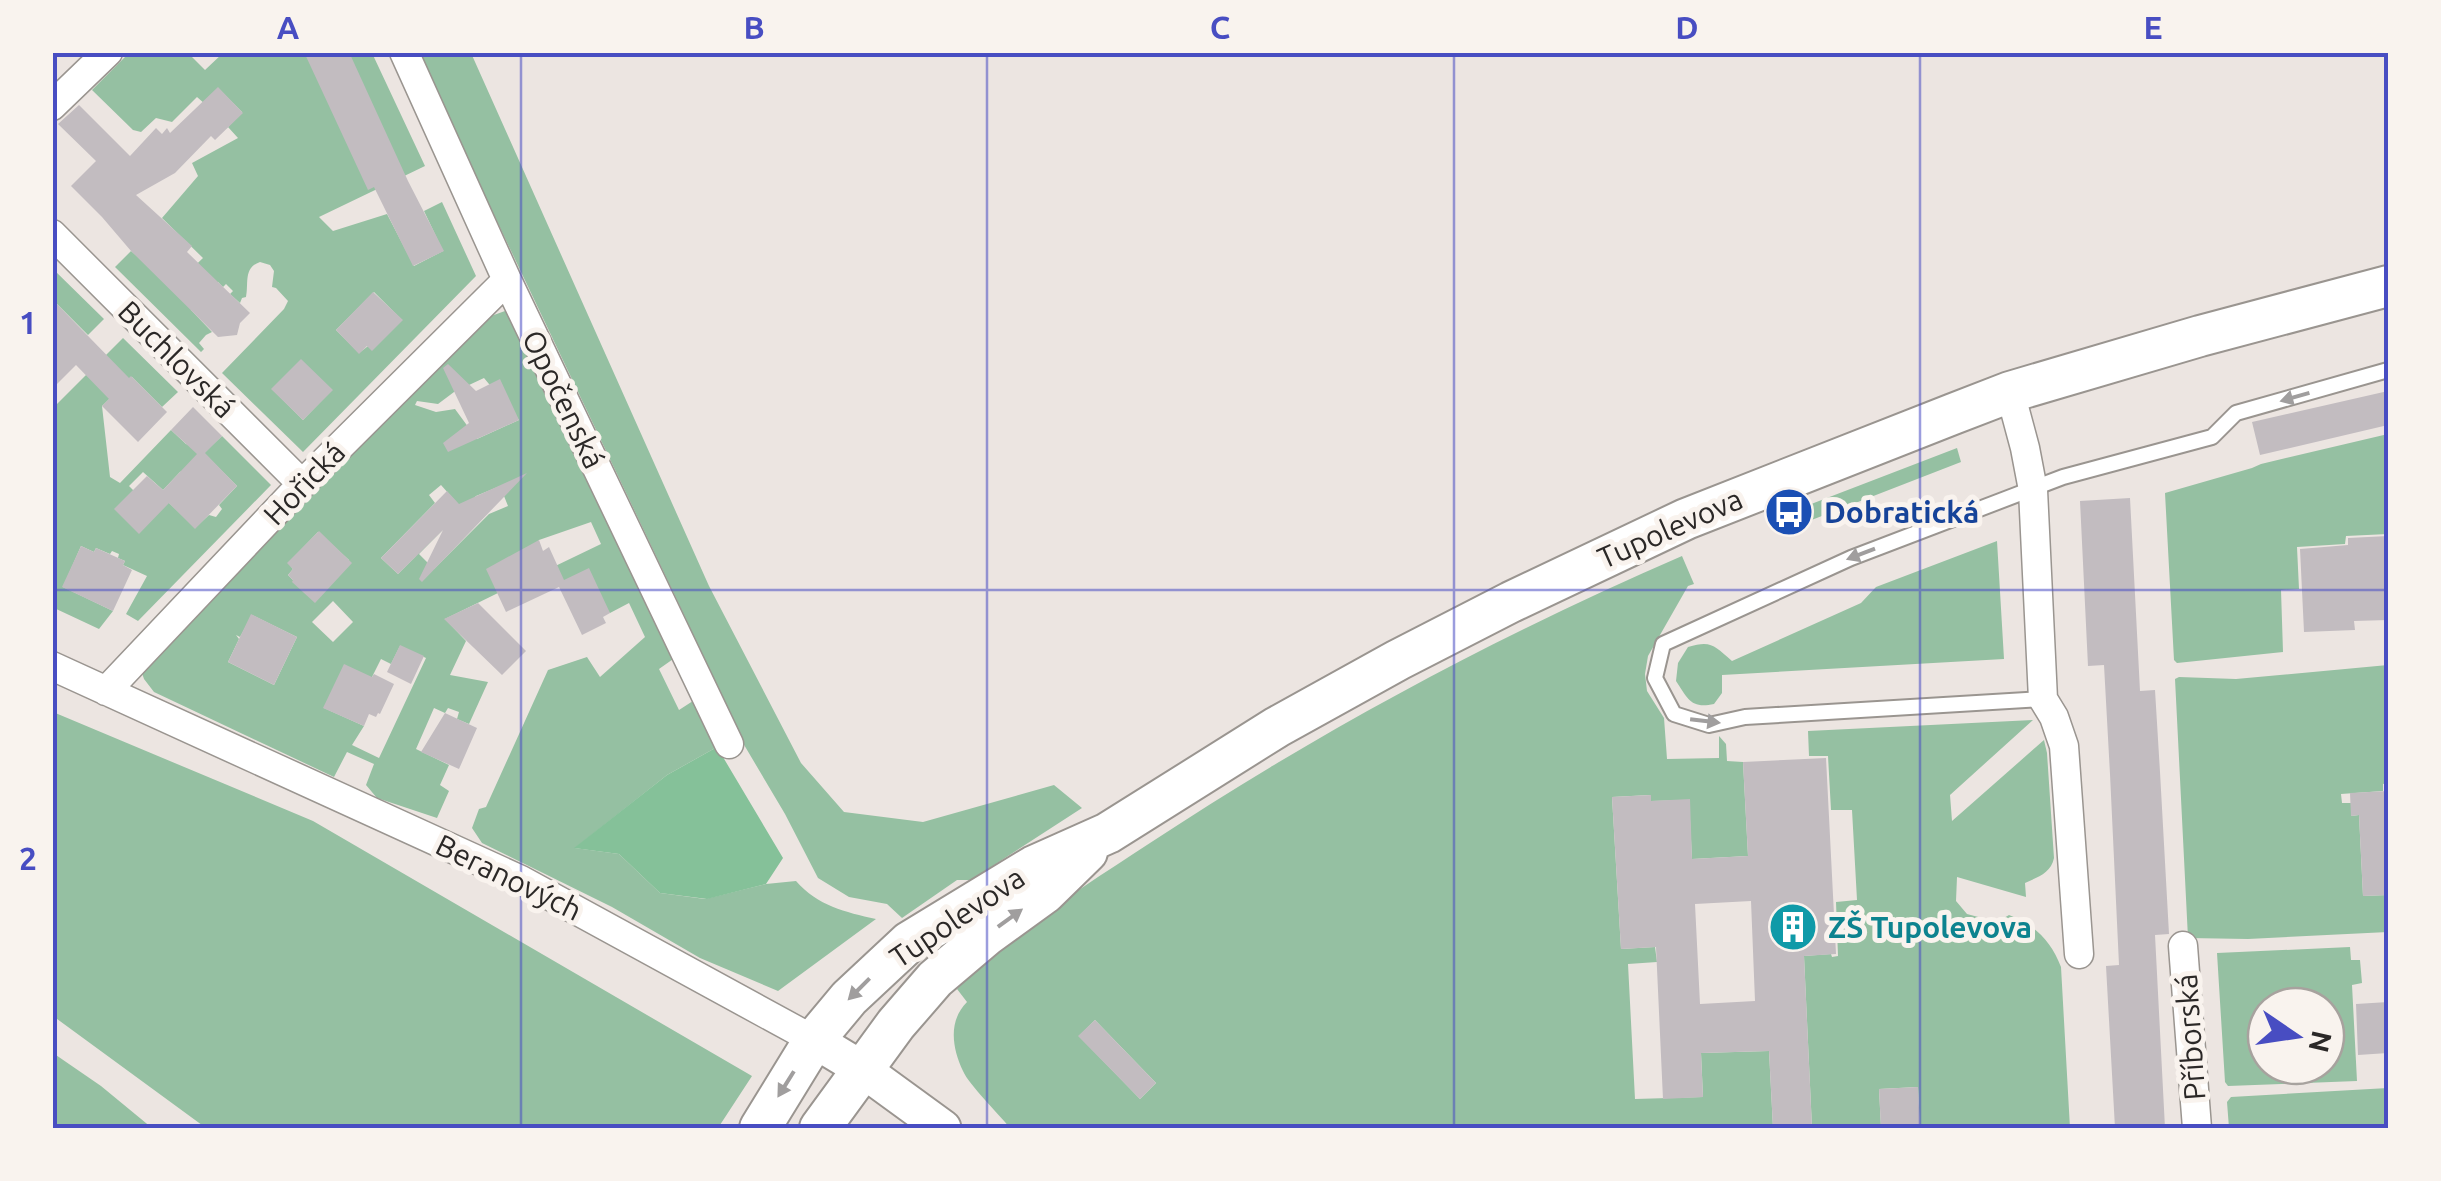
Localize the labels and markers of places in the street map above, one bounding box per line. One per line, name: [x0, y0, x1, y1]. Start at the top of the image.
bus stop icon: Dobratická: [1763, 486, 1815, 538]
place label: Dobratická: [1824, 495, 1979, 529]
building icon: ZŠ Tupolevova: [1767, 901, 1819, 953]
place label: ZŠ Tupolevova: [1828, 909, 2032, 944]

